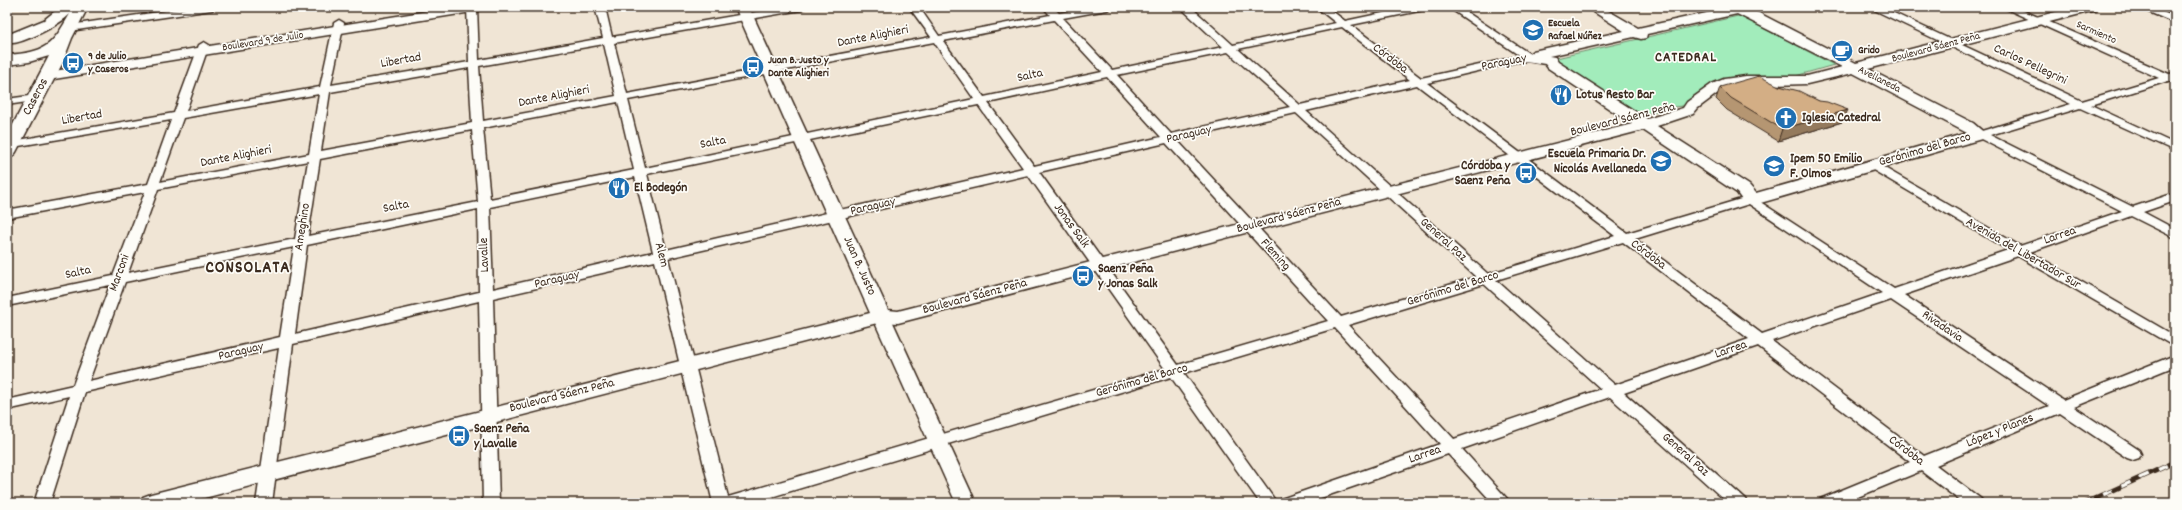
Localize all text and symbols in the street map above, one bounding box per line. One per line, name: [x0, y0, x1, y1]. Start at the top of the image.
place label: Escuela Rafael Núñez: [1548, 16, 1603, 45]
school or university icon: Escuela Rafael Núñez: [1520, 17, 1546, 43]
street label: Sarmiento: [2073, 17, 2119, 49]
street label: Dante Alighieri: [836, 21, 911, 53]
street label: Boulevard 9 de Julio: [221, 28, 305, 56]
street label: Boulevard Sáenz Peña: [1890, 28, 1983, 67]
cafe icon: Grido: [1829, 38, 1855, 64]
street label: Córdoba: [1368, 39, 1413, 79]
street label: Carlos Pellegrini: [1990, 40, 2071, 91]
place label: Grido: [1858, 43, 1880, 59]
street label: Libertad: [379, 48, 423, 74]
district label: CATEDRAL: [1655, 48, 1717, 68]
place label: 9 de Julio y Caseros: [88, 49, 129, 78]
street label: Paraguay: [1480, 49, 1529, 77]
bus stop icon: 9 de Julio y Caseros: [60, 50, 86, 76]
place label: Juan B. Justo y Dante Alighieri: [768, 53, 829, 82]
bus stop icon: Juan B. Justo y Dante Alighieri: [740, 54, 766, 80]
street label: Avellaneda: [1855, 62, 1904, 98]
street label: Salta: [1015, 64, 1045, 88]
street label: Caseros: [18, 75, 54, 119]
street label: Dante Alighieri: [517, 81, 592, 113]
restaurant icon: Lotus Resto Bar: [1548, 82, 1574, 108]
place label: Lotus Resto Bar: [1576, 86, 1655, 105]
street label: Boulevard Sáenz Peña: [1569, 98, 1678, 142]
street label: Libertad: [60, 105, 104, 131]
church icon: Iglesia Catedral: [1773, 105, 1799, 131]
place label: Iglesia Catedral: [1802, 109, 1882, 128]
street label: Paraguay: [1165, 120, 1214, 149]
street label: Gerónimo del Barco: [1877, 128, 1973, 172]
street label: Salta: [699, 131, 728, 155]
street label: Dante Alighieri: [199, 141, 274, 173]
place label: Escuela Primaria Dr. Nicolás Avellaneda: [1548, 145, 1647, 179]
school or university icon: Escuela Primaria Dr. Nicolás Avellaneda: [1648, 148, 1674, 174]
place label: Ipem 50 Emilio F. Olmos: [1790, 150, 1862, 184]
school or university icon: Ipem 50 Emilio F. Olmos: [1761, 153, 1787, 179]
place label: Córdoba y Saenz Peña: [1455, 157, 1511, 191]
bus stop icon: Córdoba y Saenz Peña: [1513, 160, 1539, 186]
restaurant icon: El Bodegón: [606, 175, 632, 201]
place label: El Bodegón: [634, 179, 687, 198]
street label: Paraguay: [849, 192, 898, 221]
street label: Boulevard Sáenz Peña: [1235, 193, 1344, 239]
street label: Salta: [382, 195, 411, 219]
street label: Jonas Salk: [1048, 200, 1094, 252]
street label: Ameghino: [290, 202, 316, 252]
street label: Avenida del Libertador Sur: [1962, 213, 2084, 295]
street label: General Paz: [1415, 214, 1471, 266]
street label: Larrea: [2041, 221, 2079, 250]
street label: Juan B. Justo: [837, 233, 881, 299]
street label: Fleming: [1255, 235, 1295, 276]
street label: Córdoba: [1626, 235, 1671, 275]
street label: Lavalle: [475, 237, 495, 273]
street label: Alem: [649, 241, 673, 269]
street label: Marconi: [105, 251, 136, 294]
district label: CONSOLATA: [205, 257, 291, 281]
place label: Saenz Peña y Jonas Salk: [1098, 260, 1158, 294]
street label: Salta: [63, 261, 93, 285]
bus stop icon: Saenz Peña y Jonas Salk: [1070, 263, 1096, 289]
street label: Paraguay: [533, 265, 582, 294]
street label: Gerónimo del Barco: [1405, 266, 1501, 312]
street label: Boulevard Sáenz Peña: [921, 274, 1030, 320]
street label: Rivadavia: [1917, 306, 1967, 348]
street label: Larrea: [1712, 335, 1750, 364]
street label: Paraguay: [217, 337, 266, 366]
street label: Gerónimo del Barco: [1094, 359, 1190, 403]
street label: Boulevard Sáenz Peña: [508, 374, 617, 418]
street label: López y Planes: [1963, 409, 2037, 453]
place label: Saenz Peña y Lavalle: [474, 420, 530, 454]
bus stop icon: Saenz Peña y Lavalle: [446, 423, 472, 449]
street label: General Paz: [1657, 429, 1713, 481]
street label: Córdoba: [1884, 431, 1929, 471]
street label: Larrea: [1406, 440, 1444, 469]

